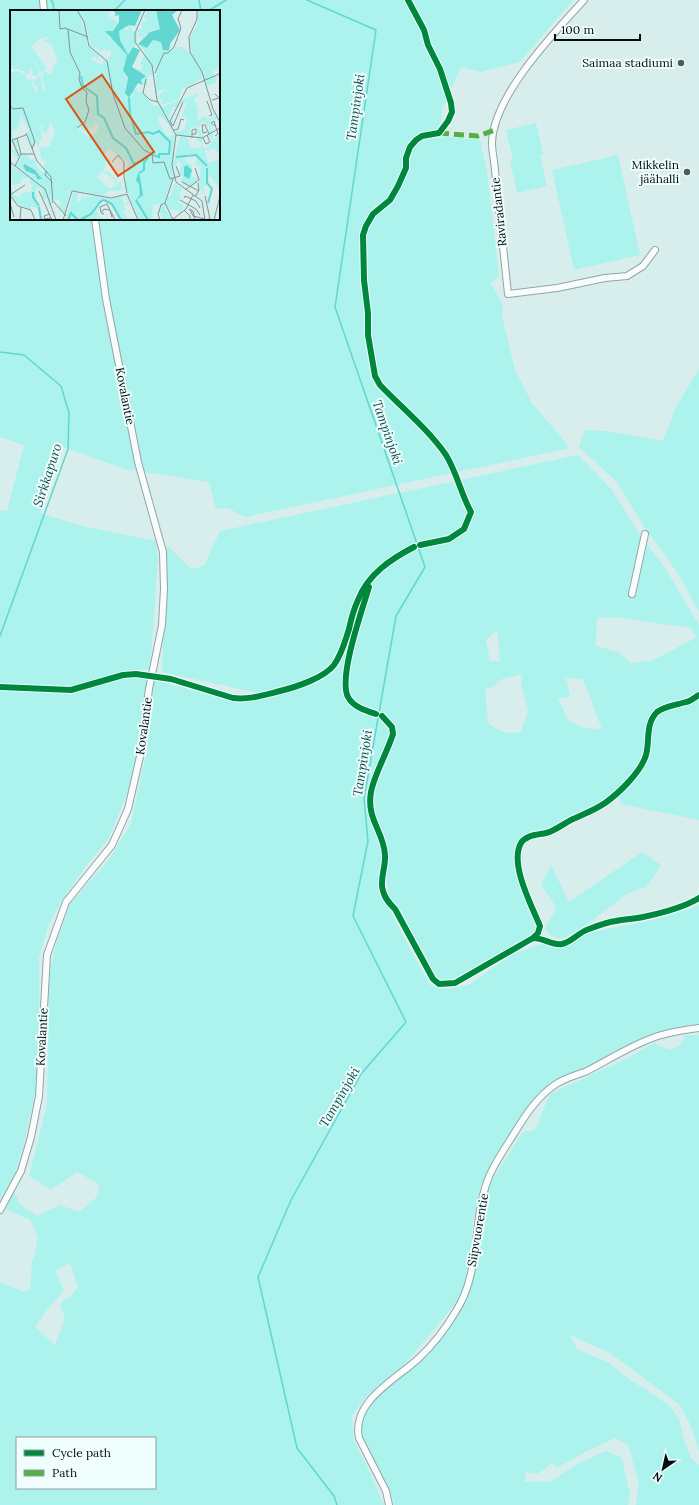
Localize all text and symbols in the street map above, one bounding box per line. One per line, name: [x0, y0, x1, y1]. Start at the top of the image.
inset map: [10, 10, 220, 220]
scale bar: [555, 16, 640, 42]
text: 100 m: [561, 22, 594, 37]
place label: Saimaa stadiumi: [582, 55, 673, 70]
marker: Saimaa stadiumi: [676, 58, 686, 68]
water label: Tampinjoki: [342, 72, 369, 141]
place label: Mikkelin jäähalli: [631, 157, 679, 186]
marker: Mikkelin jäähalli: [682, 167, 692, 177]
street label: Raviradantie: [487, 176, 510, 247]
street label: Kovalantie: [113, 366, 139, 426]
water label: Tampinjoki: [369, 398, 407, 467]
water label: Sirkkapuro: [29, 441, 66, 509]
street label: Kovalantie: [132, 696, 155, 756]
water label: Tampinjoki: [349, 728, 376, 798]
street label: Kovalantie: [32, 1007, 51, 1066]
water label: Tampinjoki: [315, 1063, 364, 1131]
street label: Siipvuorentie: [464, 1192, 491, 1268]
legend: [16, 1437, 156, 1489]
text: Cycle path: [52, 1445, 111, 1460]
north arrow: [643, 1449, 683, 1489]
text: Path: [52, 1465, 77, 1480]
text: N: [650, 1469, 665, 1485]

